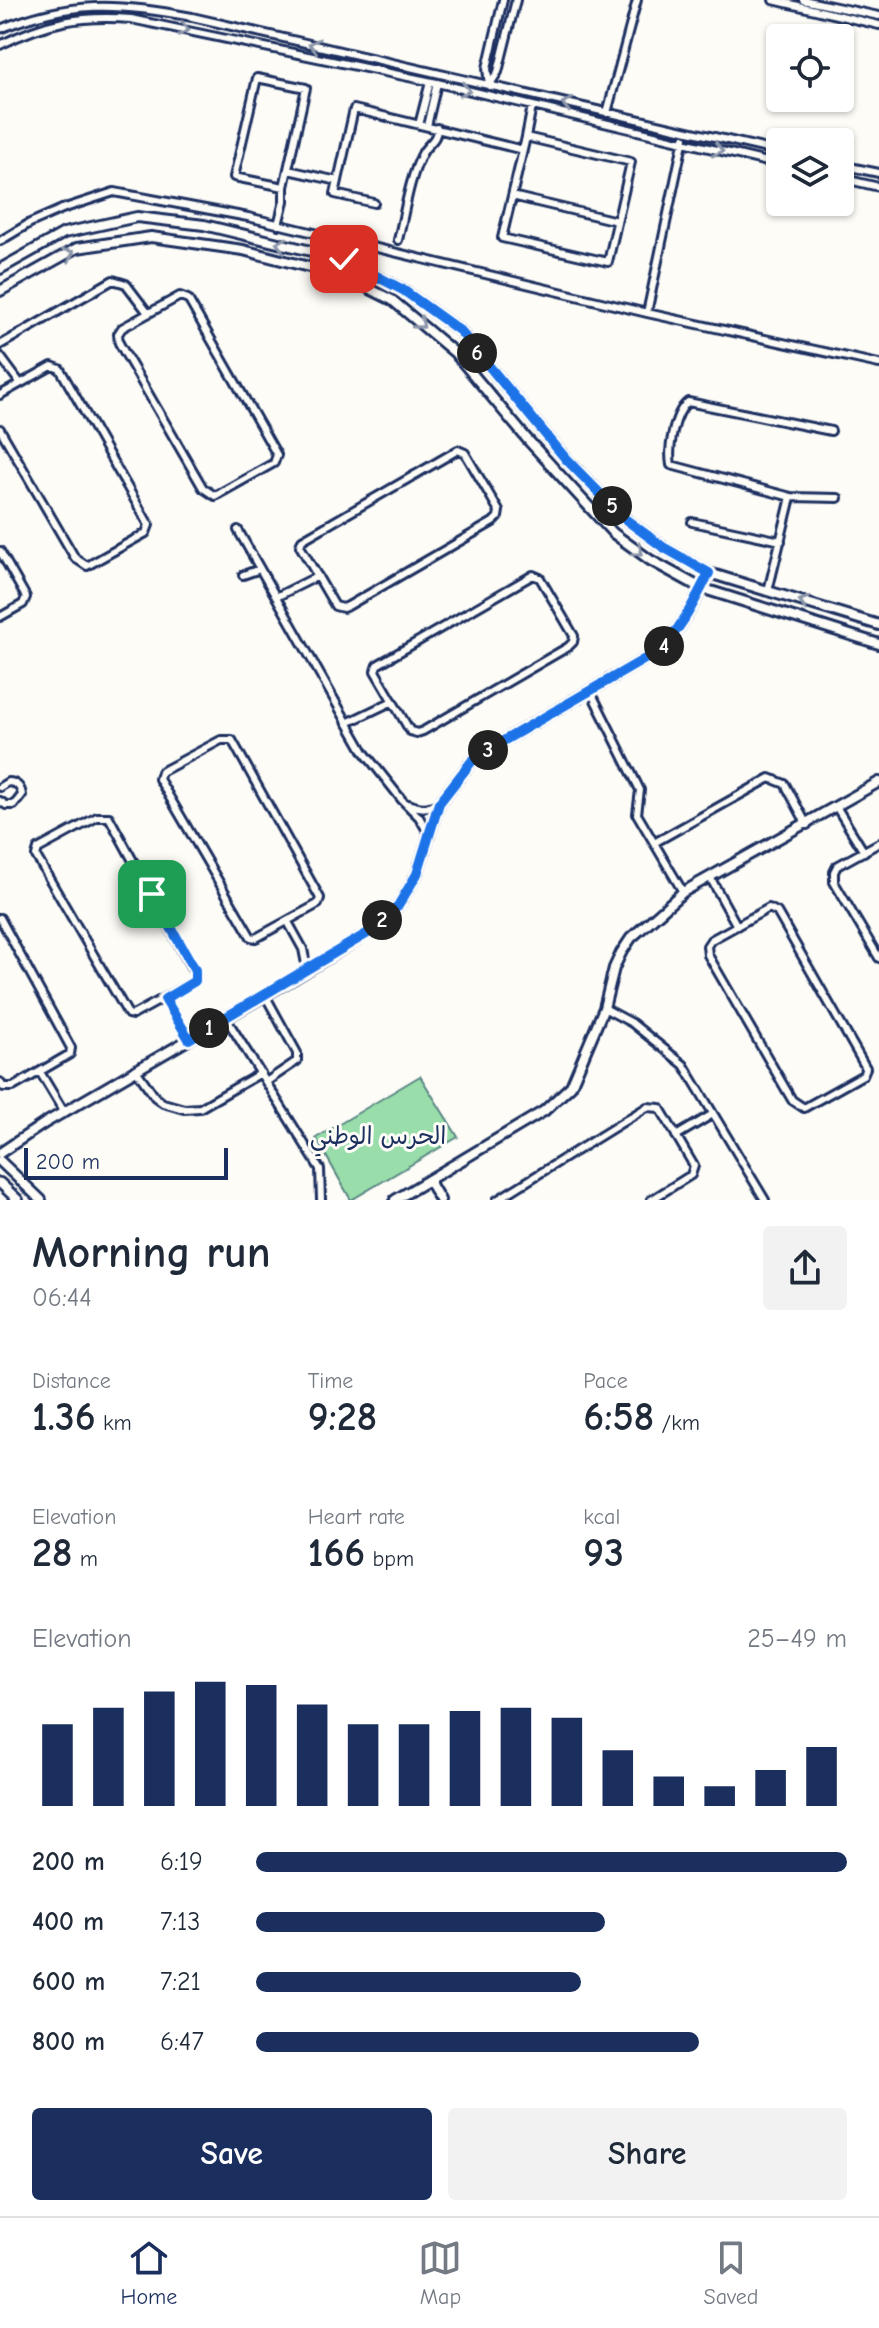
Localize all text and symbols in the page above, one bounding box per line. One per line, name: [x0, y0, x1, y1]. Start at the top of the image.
one-way arrow: [177, 19, 191, 36]
map controls: [766, 24, 854, 216]
button: locate: [766, 24, 854, 112]
one-way arrow: [308, 37, 321, 54]
one-way arrow: [458, 81, 472, 98]
one-way arrow: [561, 96, 575, 113]
button: layers: [766, 128, 854, 216]
one-way arrow: [711, 141, 725, 158]
pin: [310, 225, 378, 293]
one-way arrow: [274, 236, 288, 253]
icon: check: [322, 237, 366, 281]
one-way arrow: [60, 248, 75, 264]
one-way arrow: [411, 314, 425, 329]
pin: 6: [457, 333, 497, 373]
text: 6: [471, 340, 483, 366]
pin: 5: [592, 486, 632, 526]
text: 5: [606, 493, 618, 519]
one-way arrow: [629, 541, 644, 556]
one-way arrow: [798, 595, 812, 611]
pin: 4: [644, 626, 684, 666]
text: 4: [659, 633, 669, 659]
pin: 3: [468, 730, 508, 770]
text: 3: [483, 737, 493, 763]
pin: [118, 860, 186, 928]
icon: arrive: [130, 872, 174, 916]
pin: 2: [362, 900, 402, 940]
text: 2: [377, 907, 387, 933]
pin: 1: [189, 1008, 229, 1048]
text: 1: [205, 1015, 213, 1041]
district label: الحرس الوطني: [310, 1122, 446, 1157]
scale bar: [24, 1144, 228, 1180]
text: 200 m: [36, 1149, 100, 1175]
button: share: [763, 1226, 847, 1310]
text: Morning run: [32, 1227, 271, 1278]
text: 06:44: [32, 1283, 92, 1313]
text: Distance: [32, 1368, 111, 1394]
text: Time: [308, 1368, 353, 1394]
text: Pace: [583, 1368, 628, 1394]
text: 1.36: [32, 1394, 96, 1440]
text: 9:28: [308, 1394, 377, 1440]
text: 6:58: [583, 1394, 654, 1440]
text: km: [96, 1410, 132, 1436]
text: /km: [654, 1410, 700, 1436]
text: Elevation: [32, 1504, 116, 1530]
text: Heart rate: [308, 1504, 405, 1530]
text: kcal: [583, 1504, 620, 1530]
text: 28: [32, 1530, 72, 1576]
text: 166: [308, 1530, 365, 1576]
text: 93: [583, 1530, 624, 1576]
text: m: [72, 1546, 98, 1572]
text: bpm: [365, 1546, 414, 1572]
text: Elevation: [32, 1624, 132, 1654]
text: 25–49 m: [747, 1624, 847, 1654]
text: 200 m: [32, 1847, 105, 1877]
text: 6:19: [160, 1847, 203, 1877]
text: 400 m: [32, 1907, 104, 1937]
text: 7:13: [160, 1907, 200, 1937]
text: 600 m: [32, 1967, 105, 1997]
text: 7:21: [160, 1967, 201, 1997]
text: 800 m: [32, 2027, 105, 2057]
text: 6:47: [160, 2027, 204, 2057]
button: Save: [32, 2108, 432, 2200]
button: Share: [448, 2108, 847, 2200]
tab: Home: [121, 2236, 177, 2310]
tab: Map: [418, 2236, 462, 2310]
tab: Saved: [704, 2236, 758, 2310]

